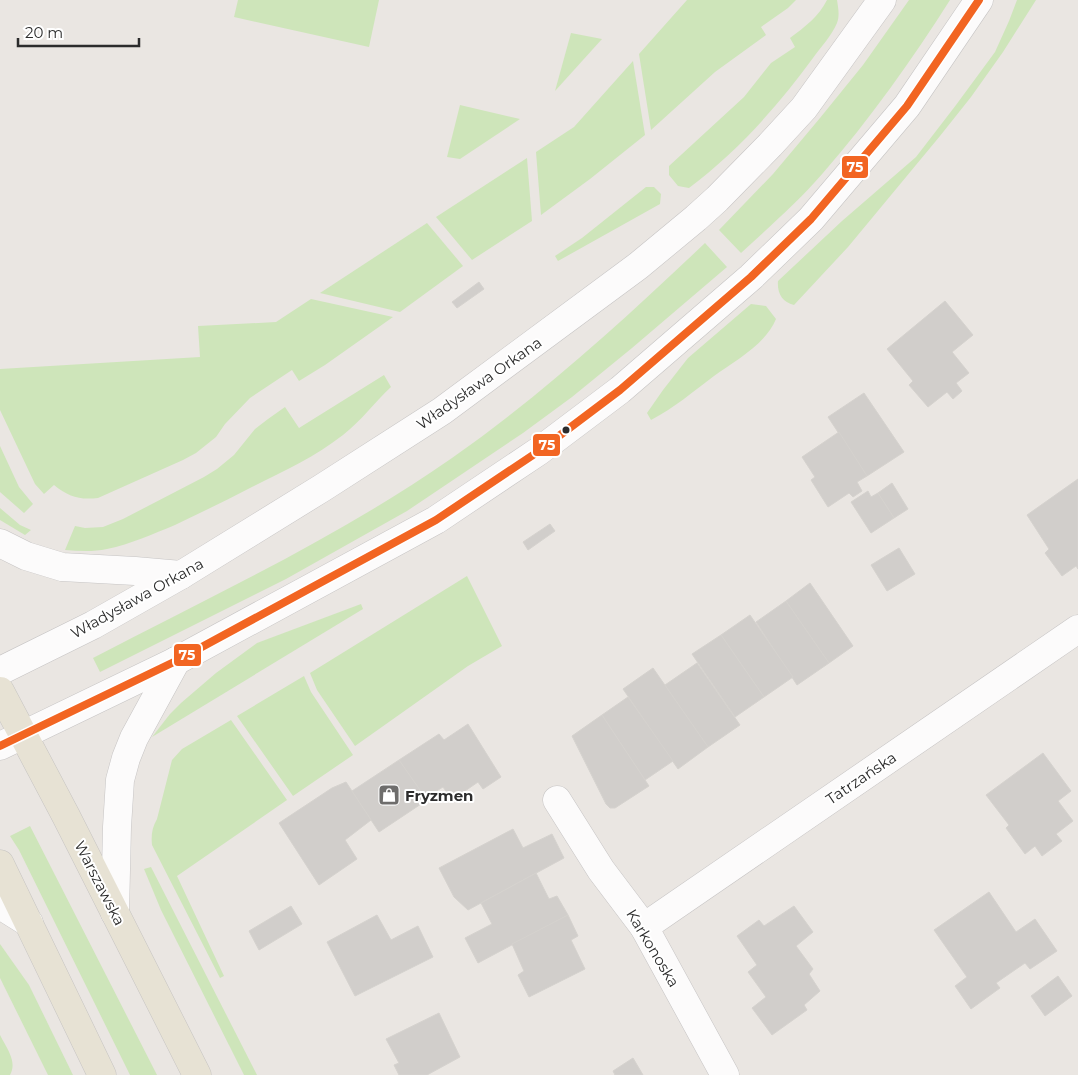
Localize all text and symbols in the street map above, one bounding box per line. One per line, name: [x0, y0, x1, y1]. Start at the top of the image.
scale bar: [18, 15, 139, 47]
text: 20 m: [25, 23, 63, 42]
line badge: 75: [841, 155, 869, 179]
text: 75: [847, 158, 863, 176]
street label: Władysława Orkana: [413, 333, 545, 433]
unlabelled marker: [561, 425, 571, 435]
line badge: 75: [532, 433, 561, 457]
text: 75: [539, 436, 555, 454]
street label: Władysława Orkana: [67, 554, 207, 642]
line badge: 75: [173, 643, 202, 667]
text: 75: [179, 646, 195, 664]
street label: Tatrzańska: [822, 748, 900, 808]
shop icon: Fryzmen: [377, 783, 401, 807]
place label: Fryzmen: [405, 786, 474, 805]
street label: Warszawska: [71, 837, 129, 929]
street label: Karkonoska: [622, 905, 684, 991]

